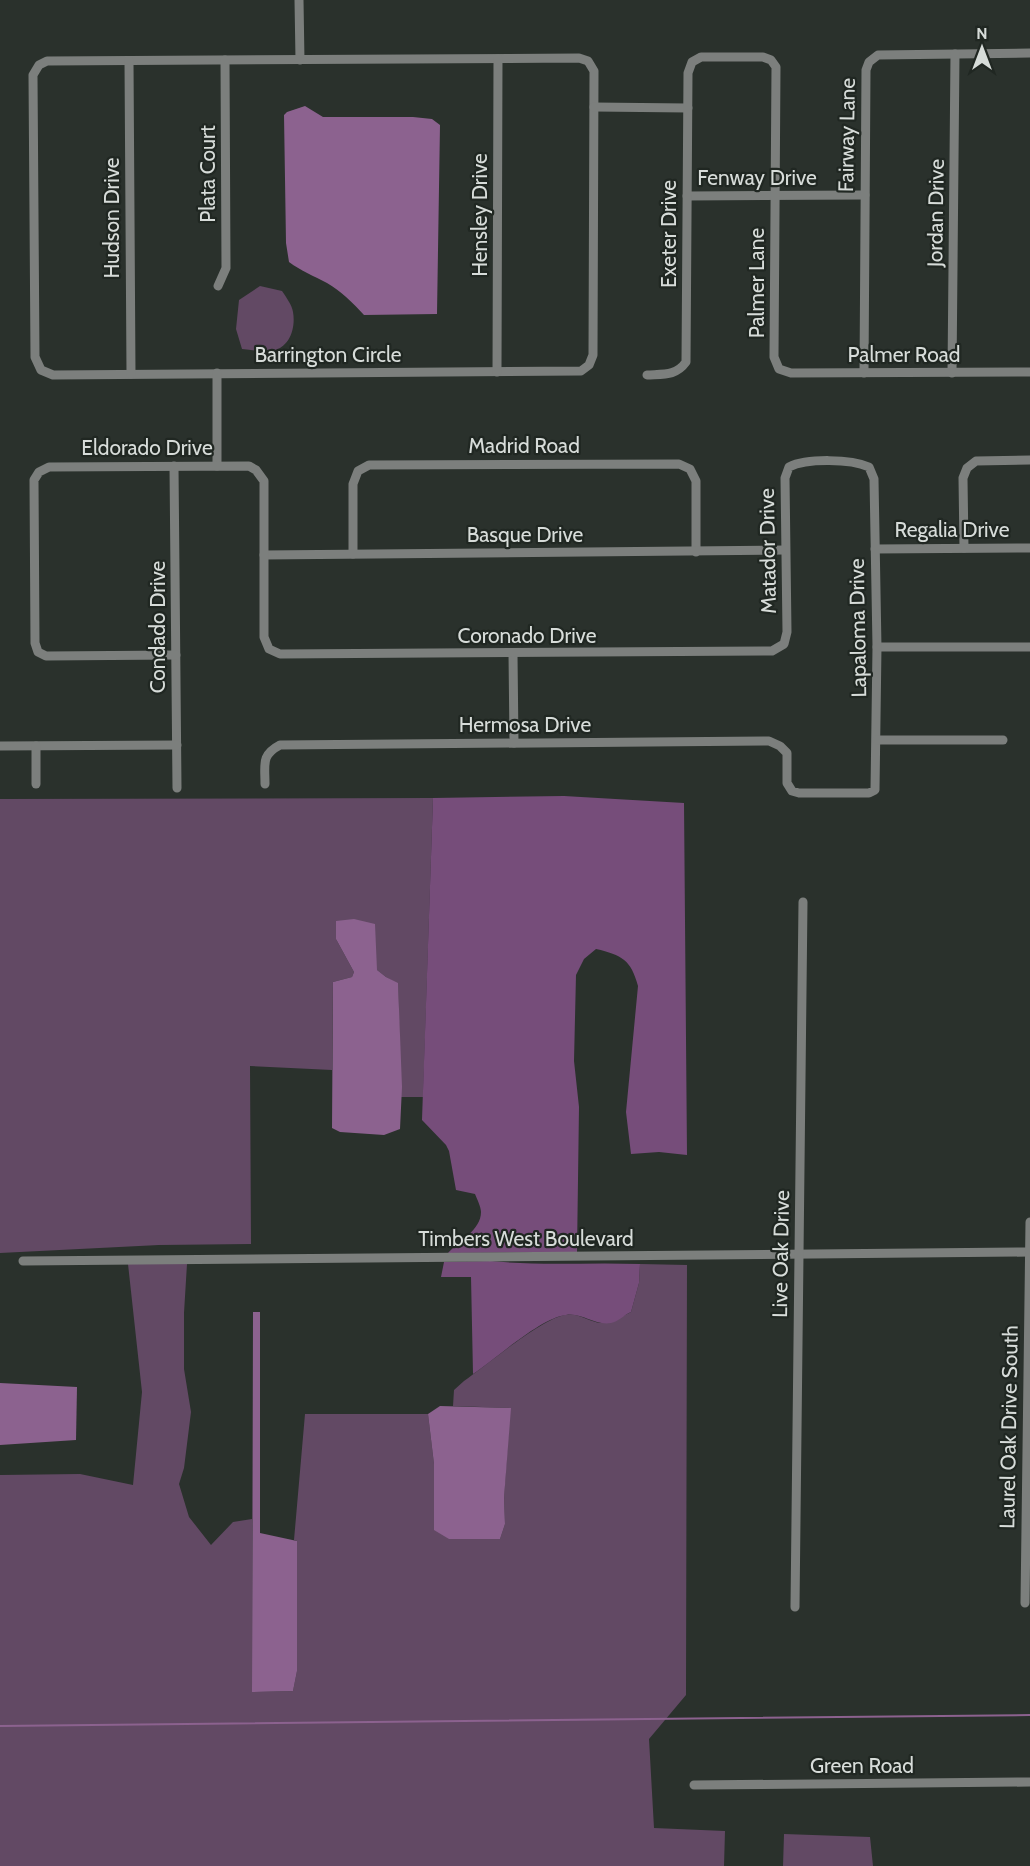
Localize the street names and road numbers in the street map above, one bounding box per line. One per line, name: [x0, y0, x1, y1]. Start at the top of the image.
street label: Fairway Lane: [833, 77, 860, 192]
street label: Plata Court: [195, 125, 220, 223]
street label: Hensley Drive: [467, 153, 492, 277]
street label: Hudson Drive: [99, 157, 124, 279]
street label: Jordan Drive: [922, 158, 949, 268]
street label: Fenway Drive: [697, 165, 817, 190]
street label: Exeter Drive: [656, 180, 681, 288]
street label: Palmer Lane: [744, 228, 769, 338]
street label: Barrington Circle: [254, 342, 402, 367]
street label: Palmer Road: [848, 342, 960, 367]
street label: Madrid Road: [468, 433, 580, 458]
street label: Eldorado Drive: [81, 435, 213, 460]
street label: Matador Drive: [754, 488, 781, 614]
street label: Regalia Drive: [895, 517, 1010, 542]
street label: Basque Drive: [467, 522, 584, 547]
street label: Lapaloma Drive: [844, 558, 871, 698]
street label: Condado Drive: [145, 560, 170, 693]
street label: Coronado Drive: [458, 623, 597, 648]
street label: Hermosa Drive: [459, 712, 591, 737]
street label: Live Oak Drive: [767, 1190, 794, 1318]
street label: Timbers West Boulevard: [418, 1226, 634, 1251]
street label: Laurel Oak Drive South: [994, 1325, 1023, 1529]
street label: Green Road: [810, 1753, 914, 1778]

